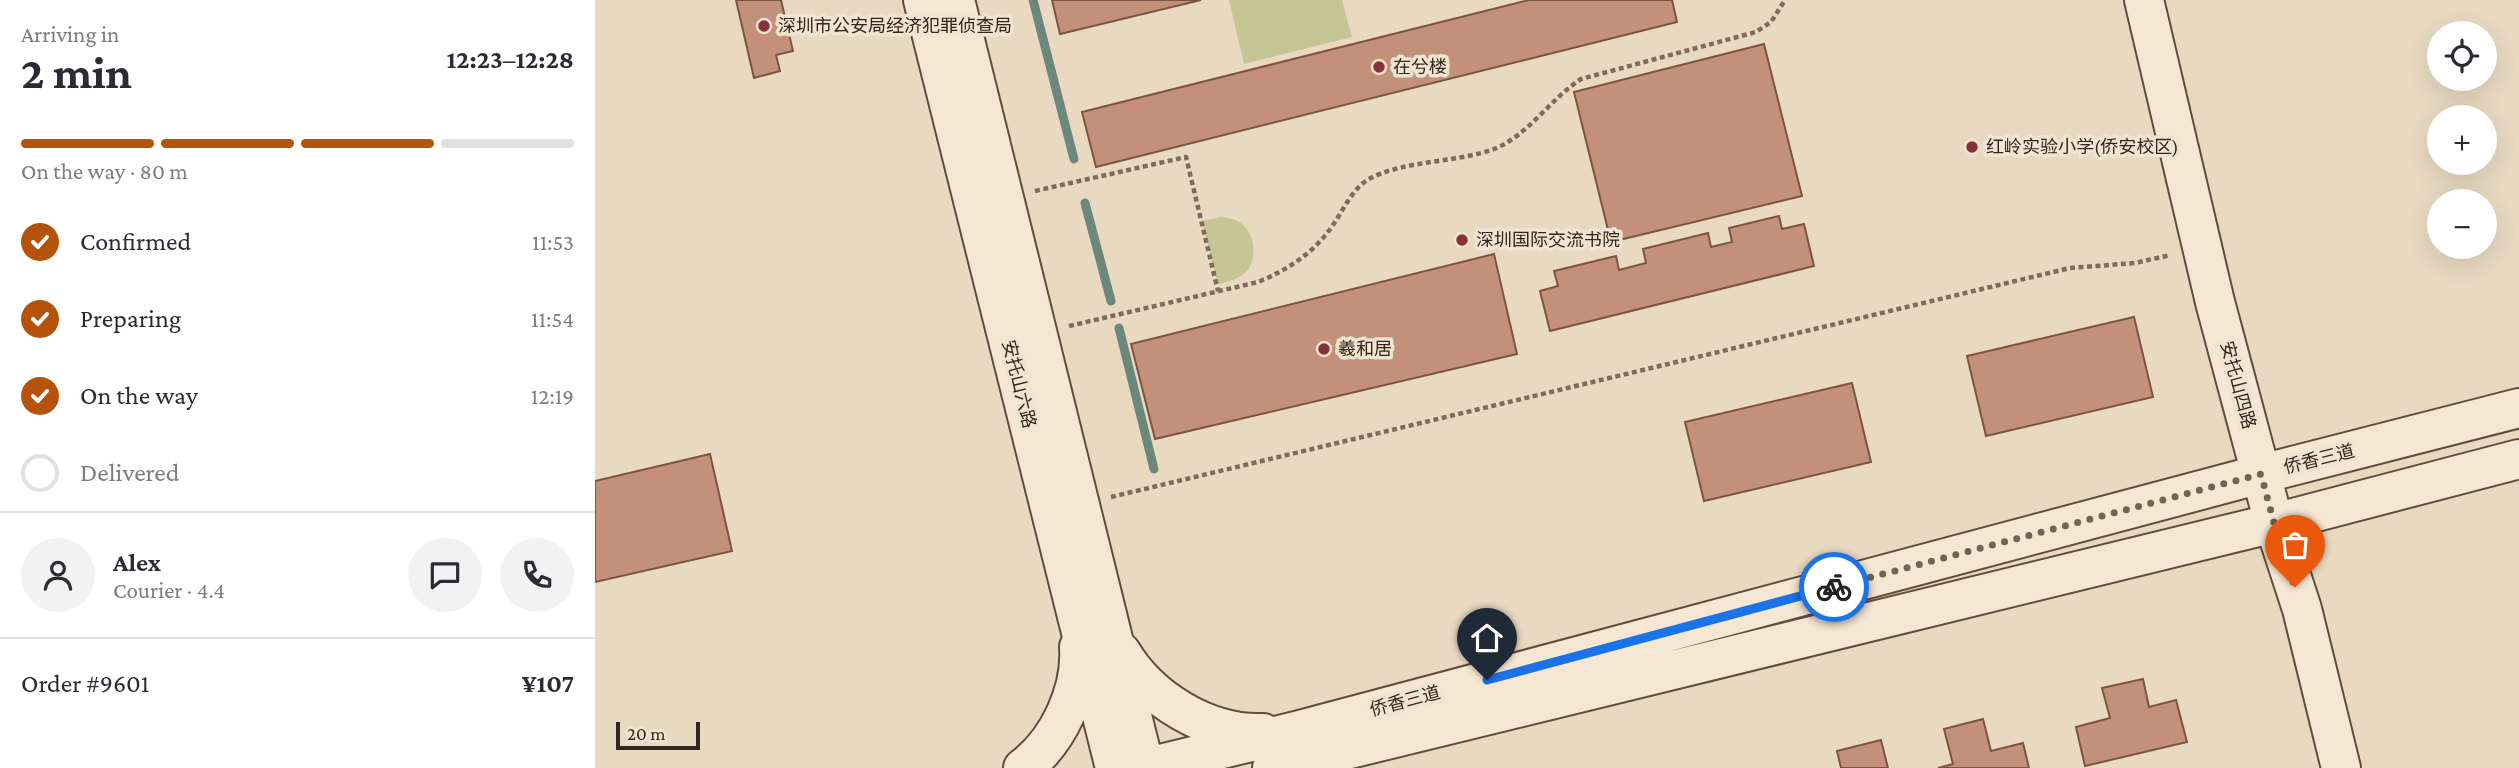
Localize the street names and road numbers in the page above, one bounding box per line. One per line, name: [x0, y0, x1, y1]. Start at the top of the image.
street label: 安托山六路: [998, 338, 1040, 430]
street label: 安托山四路: [2217, 339, 2259, 431]
street label: 侨香三道: [2282, 441, 2356, 477]
street label: 侨香三道: [1368, 682, 1442, 720]

